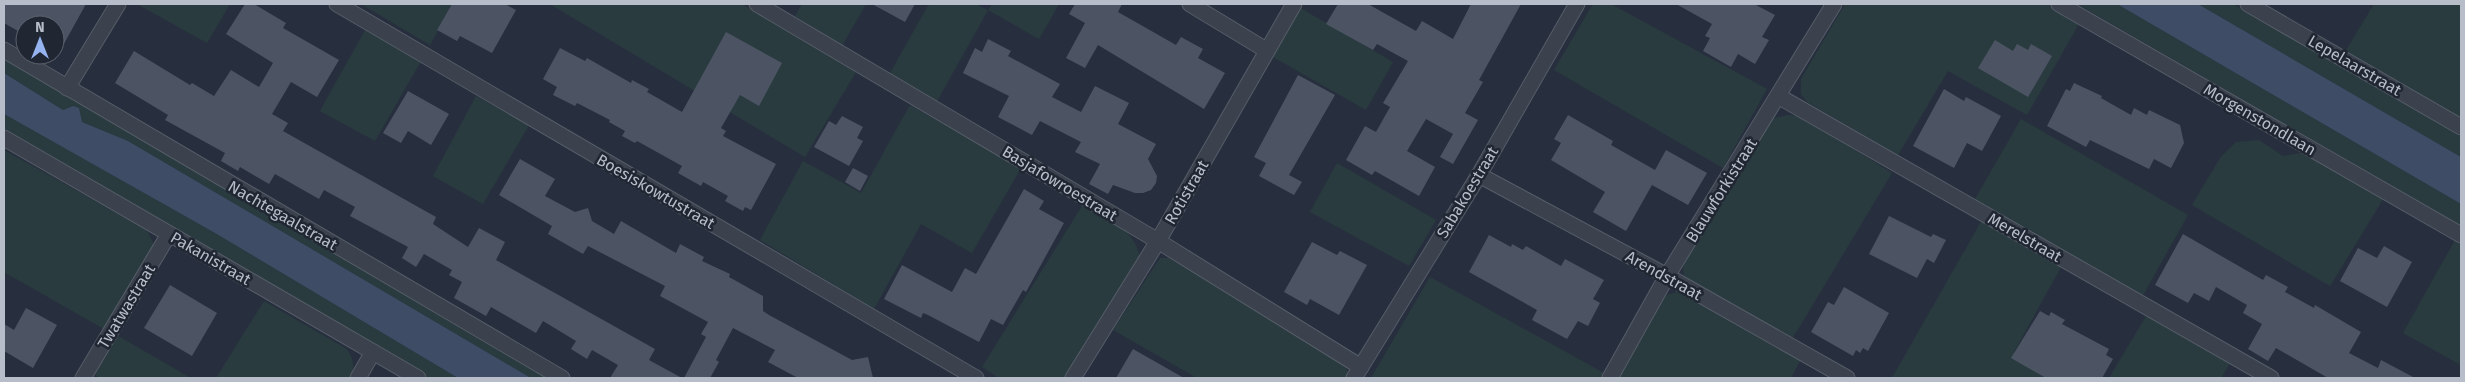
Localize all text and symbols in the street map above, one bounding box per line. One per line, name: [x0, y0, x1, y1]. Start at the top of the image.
north arrow: [15, 15, 65, 65]
text: N: [35, 19, 45, 36]
street label: Lepelaarstraat: [2305, 31, 2405, 100]
street label: Morgenstondlaan: [2200, 80, 2319, 159]
street label: Blauwforkistraat: [1682, 134, 1761, 246]
street label: Basjafowroestraat: [999, 142, 1121, 225]
street label: Sabakoestraat: [1433, 143, 1502, 242]
street label: Boesiskowtustraat: [593, 150, 718, 233]
street label: Rotistraat: [1160, 157, 1213, 228]
street label: Nachtegaalstraat: [225, 177, 341, 254]
street label: Merelstraat: [1984, 209, 2065, 266]
street label: Pakanistraat: [167, 228, 255, 289]
street label: Arendstraat: [1622, 247, 1706, 304]
street label: Twatwastraat: [94, 260, 159, 352]

